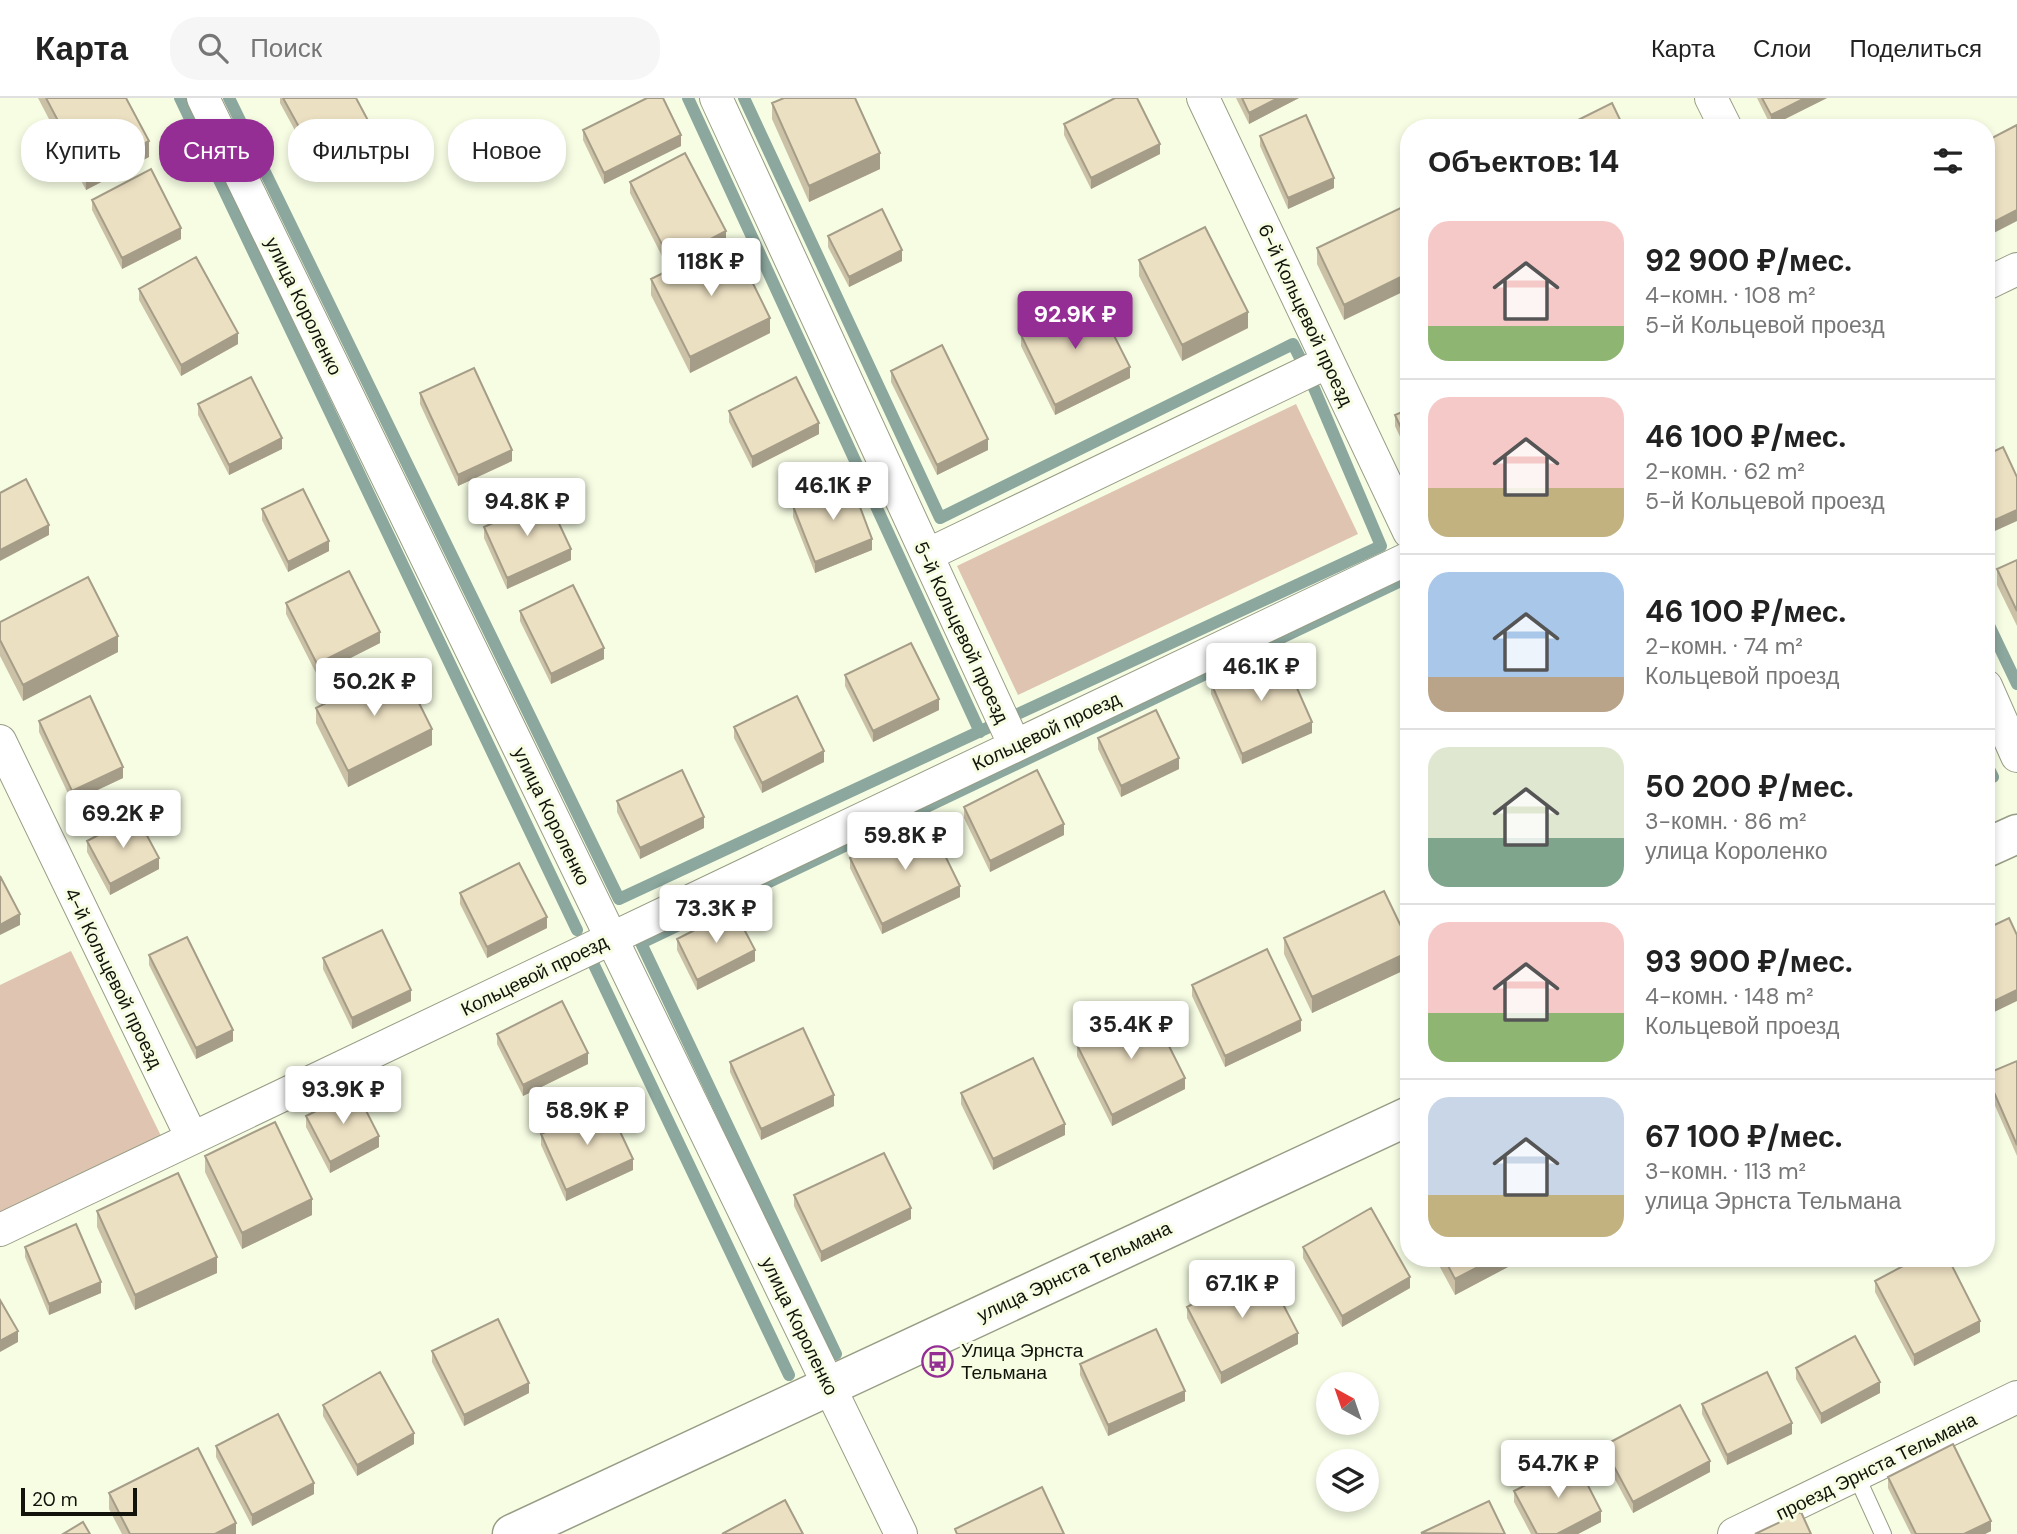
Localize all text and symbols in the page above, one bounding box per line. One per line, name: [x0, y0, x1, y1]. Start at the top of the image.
search box: [170, 17, 660, 80]
text: Карта: [35, 27, 128, 70]
icon: search: [194, 29, 232, 67]
text: Поиск: [250, 31, 322, 65]
text: Карта: [1651, 33, 1715, 64]
text: Слои: [1753, 33, 1811, 64]
text: Поделиться: [1849, 33, 1982, 64]
chip: Купить: [21, 119, 145, 182]
chip: Снять: [159, 119, 274, 182]
chip: Фильтры: [288, 119, 434, 182]
chip: Новое: [448, 119, 566, 182]
text: Объектов: 14: [1428, 142, 1619, 181]
icon: filters: [1929, 142, 1967, 180]
street label: 6-й Кольцевой проезд: [1252, 220, 1359, 410]
street label: улица Короленко: [259, 233, 348, 380]
pin: 118K ₽: [654, 238, 768, 298]
text: 92 900 ₽/мес.: [1645, 241, 1852, 280]
text: 118K ₽: [678, 246, 744, 276]
icon: home: [1484, 249, 1568, 333]
text: 4-комн. · 108 m²: [1645, 280, 1815, 310]
pin: 92.9K ₽: [1010, 292, 1140, 351]
text: 92.9K ₽: [1034, 299, 1116, 329]
text: 5-й Кольцевой проезд: [1645, 310, 1885, 340]
text: 46 100 ₽/мес.: [1645, 417, 1846, 456]
icon: home: [1484, 425, 1568, 509]
text: 2-комн. · 62 m²: [1645, 456, 1805, 486]
pin: 46.1K ₽: [768, 462, 898, 522]
text: 46.1K ₽: [794, 470, 872, 500]
pin: 94.8K ₽: [462, 478, 592, 538]
text: 94.8K ₽: [484, 486, 570, 516]
text: 5-й Кольцевой проезд: [1645, 486, 1885, 516]
street label: 5-й Кольцевой проезд: [908, 537, 1015, 727]
text: 46 100 ₽/мес.: [1645, 592, 1846, 631]
icon: home: [1484, 600, 1568, 684]
text: 2-комн. · 74 m²: [1645, 631, 1803, 661]
pin: 46.1K ₽: [1196, 644, 1326, 703]
text: 46.1K ₽: [1222, 651, 1300, 681]
pin: 50.2K ₽: [309, 658, 439, 718]
text: Кольцевой проезд: [1645, 661, 1839, 691]
text: 50.2K ₽: [332, 666, 416, 696]
street label: Кольцевой проезд: [968, 686, 1124, 777]
street label: улица Короленко: [507, 743, 596, 890]
text: 50 200 ₽/мес.: [1645, 767, 1853, 806]
icon: home: [1484, 775, 1568, 859]
pin: 69.2K ₽: [58, 790, 188, 850]
text: 69.2K ₽: [82, 798, 164, 828]
text: 3-комн. · 86 m²: [1645, 806, 1807, 836]
pin: 59.8K ₽: [840, 812, 970, 872]
text: 59.8K ₽: [863, 820, 947, 850]
text: улица Короленко: [1645, 836, 1828, 866]
street label: 4-й Кольцевой проезд: [59, 884, 168, 1073]
pin: 73.3K ₽: [651, 886, 781, 945]
text: 73.3K ₽: [675, 893, 757, 923]
street label: Кольцевой проезд: [457, 929, 612, 1022]
text: 93 900 ₽/мес.: [1645, 942, 1852, 981]
icon: home: [1484, 950, 1568, 1034]
text: 4-комн. · 148 m²: [1645, 981, 1814, 1011]
pin: 35.4K ₽: [1066, 1002, 1196, 1061]
text: 35.4K ₽: [1089, 1009, 1173, 1039]
text: Кольцевой проезд: [1645, 1011, 1839, 1041]
pin: 93.9K ₽: [278, 1066, 408, 1126]
text: 93.9K ₽: [301, 1074, 385, 1104]
pin: 58.9K ₽: [522, 1088, 652, 1147]
text: 58.9K ₽: [545, 1095, 629, 1125]
text: 67 100 ₽/мес.: [1645, 1117, 1842, 1156]
icon: home: [1484, 1125, 1568, 1209]
text: 3-комн. · 113 m²: [1645, 1156, 1806, 1186]
text: улица Эрнста Тельмана: [1645, 1186, 1901, 1216]
street label: улица Эрнста Тельмана: [973, 1215, 1176, 1328]
street label: улица Короленко: [755, 1253, 844, 1400]
pin: 67.1K ₽: [1177, 1260, 1307, 1320]
text: 67.1K ₽: [1205, 1268, 1279, 1298]
place label: Улица Эрнста Тельмана: [961, 1338, 1084, 1385]
bus stop icon: Улица Эрнста Тельмана: [921, 1344, 955, 1378]
north arrow: [1316, 1372, 1379, 1435]
map controls: [1316, 1372, 1379, 1512]
street label: проезд Эрнста Тельмана: [1772, 1407, 1981, 1526]
pin: 54.7K ₽: [1493, 1440, 1623, 1500]
text: 54.7K ₽: [1517, 1448, 1599, 1478]
button: layers: [1316, 1449, 1379, 1512]
scale bar: [21, 1485, 136, 1517]
text: 20 m: [32, 1487, 78, 1512]

